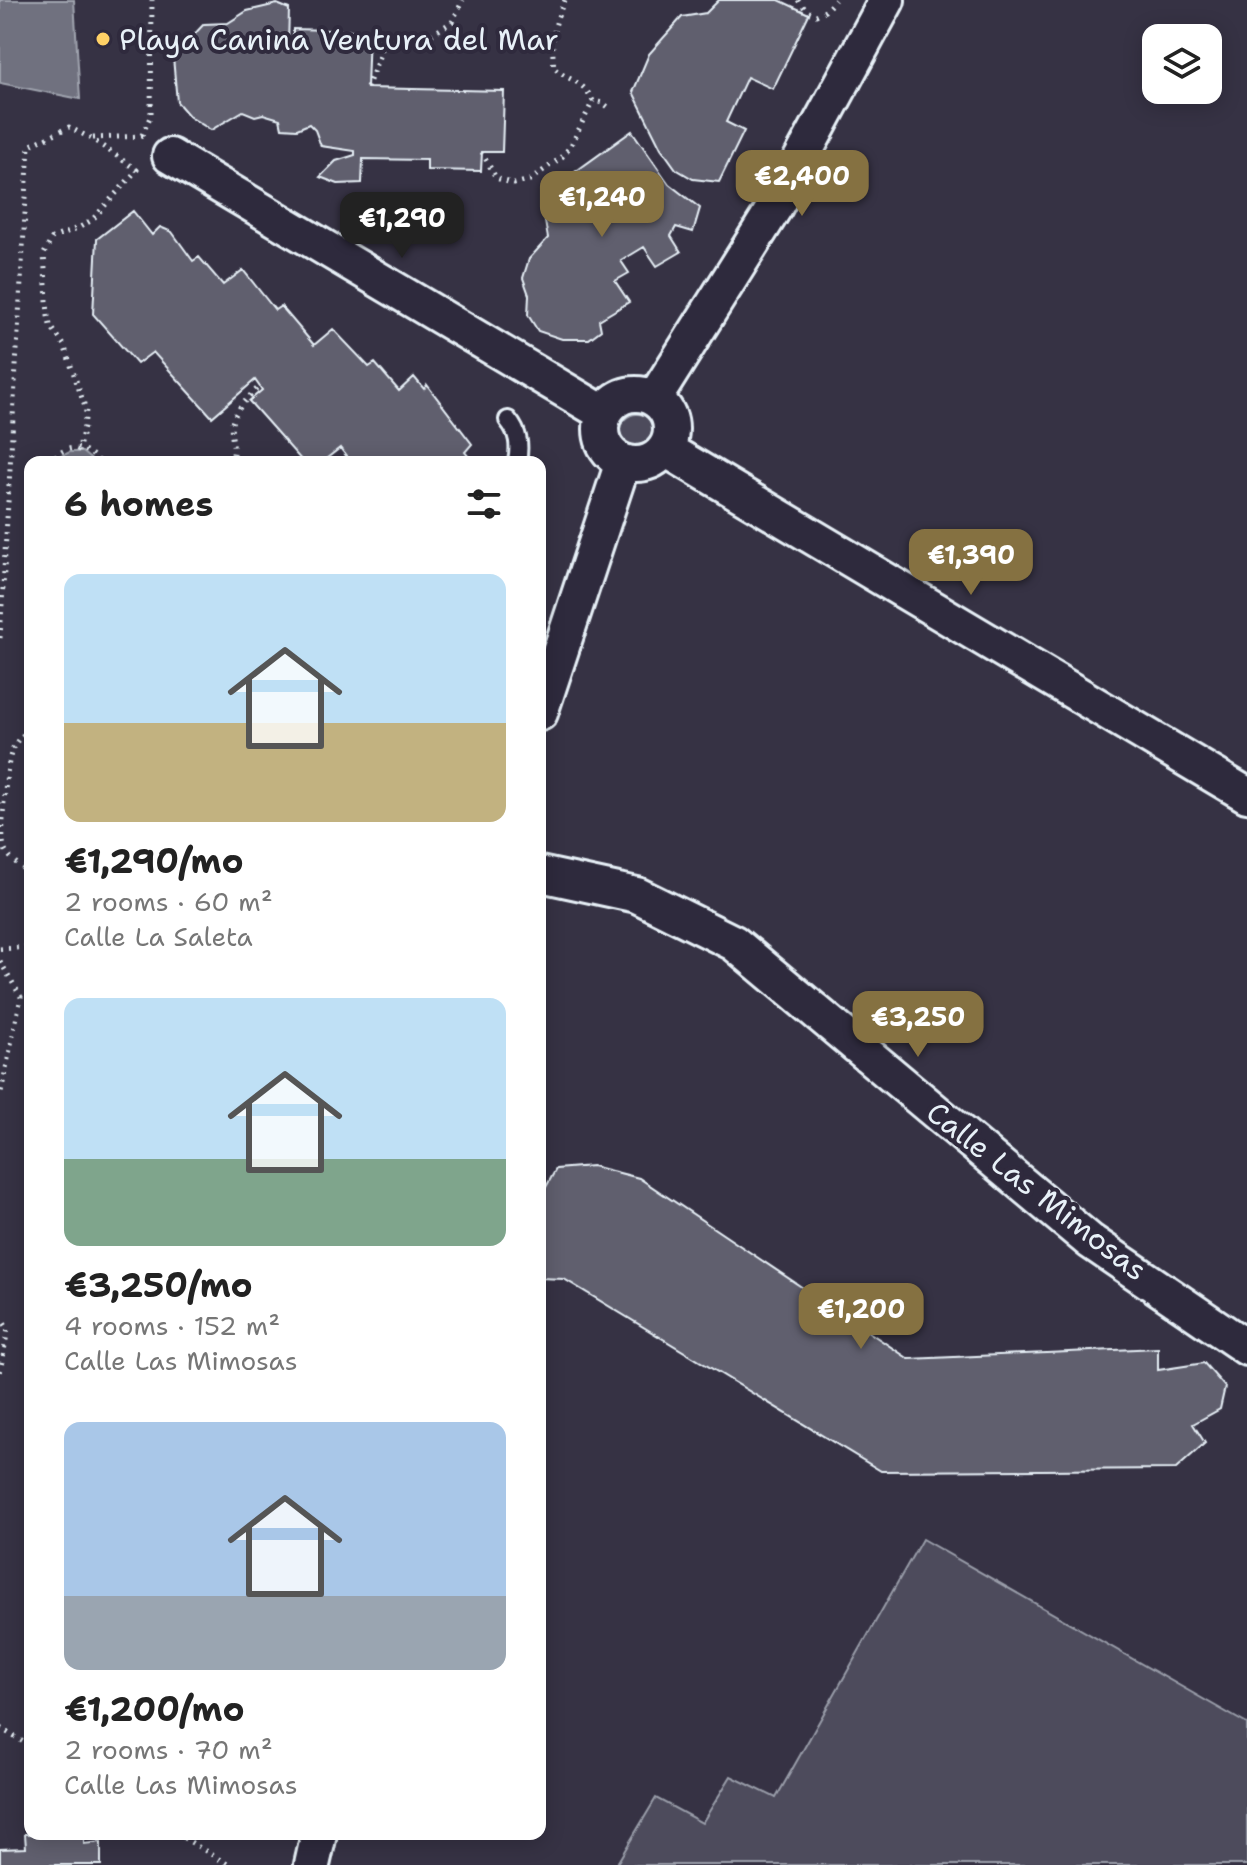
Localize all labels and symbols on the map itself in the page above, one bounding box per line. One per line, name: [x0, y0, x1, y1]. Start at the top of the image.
place label: Playa Canina Ventura del Mar: [119, 19, 559, 60]
marker: Playa Canina Ventura del Mar: [94, 30, 112, 48]
pin: €2,400: [737, 150, 867, 218]
pin: €1,240: [537, 171, 667, 239]
pin: €1,290: [337, 192, 467, 260]
pin: €1,390: [906, 529, 1036, 597]
pin: €3,250: [853, 991, 983, 1059]
street label: Calle Las Mimosas: [918, 1092, 1156, 1290]
pin: €1,200: [796, 1283, 926, 1351]

